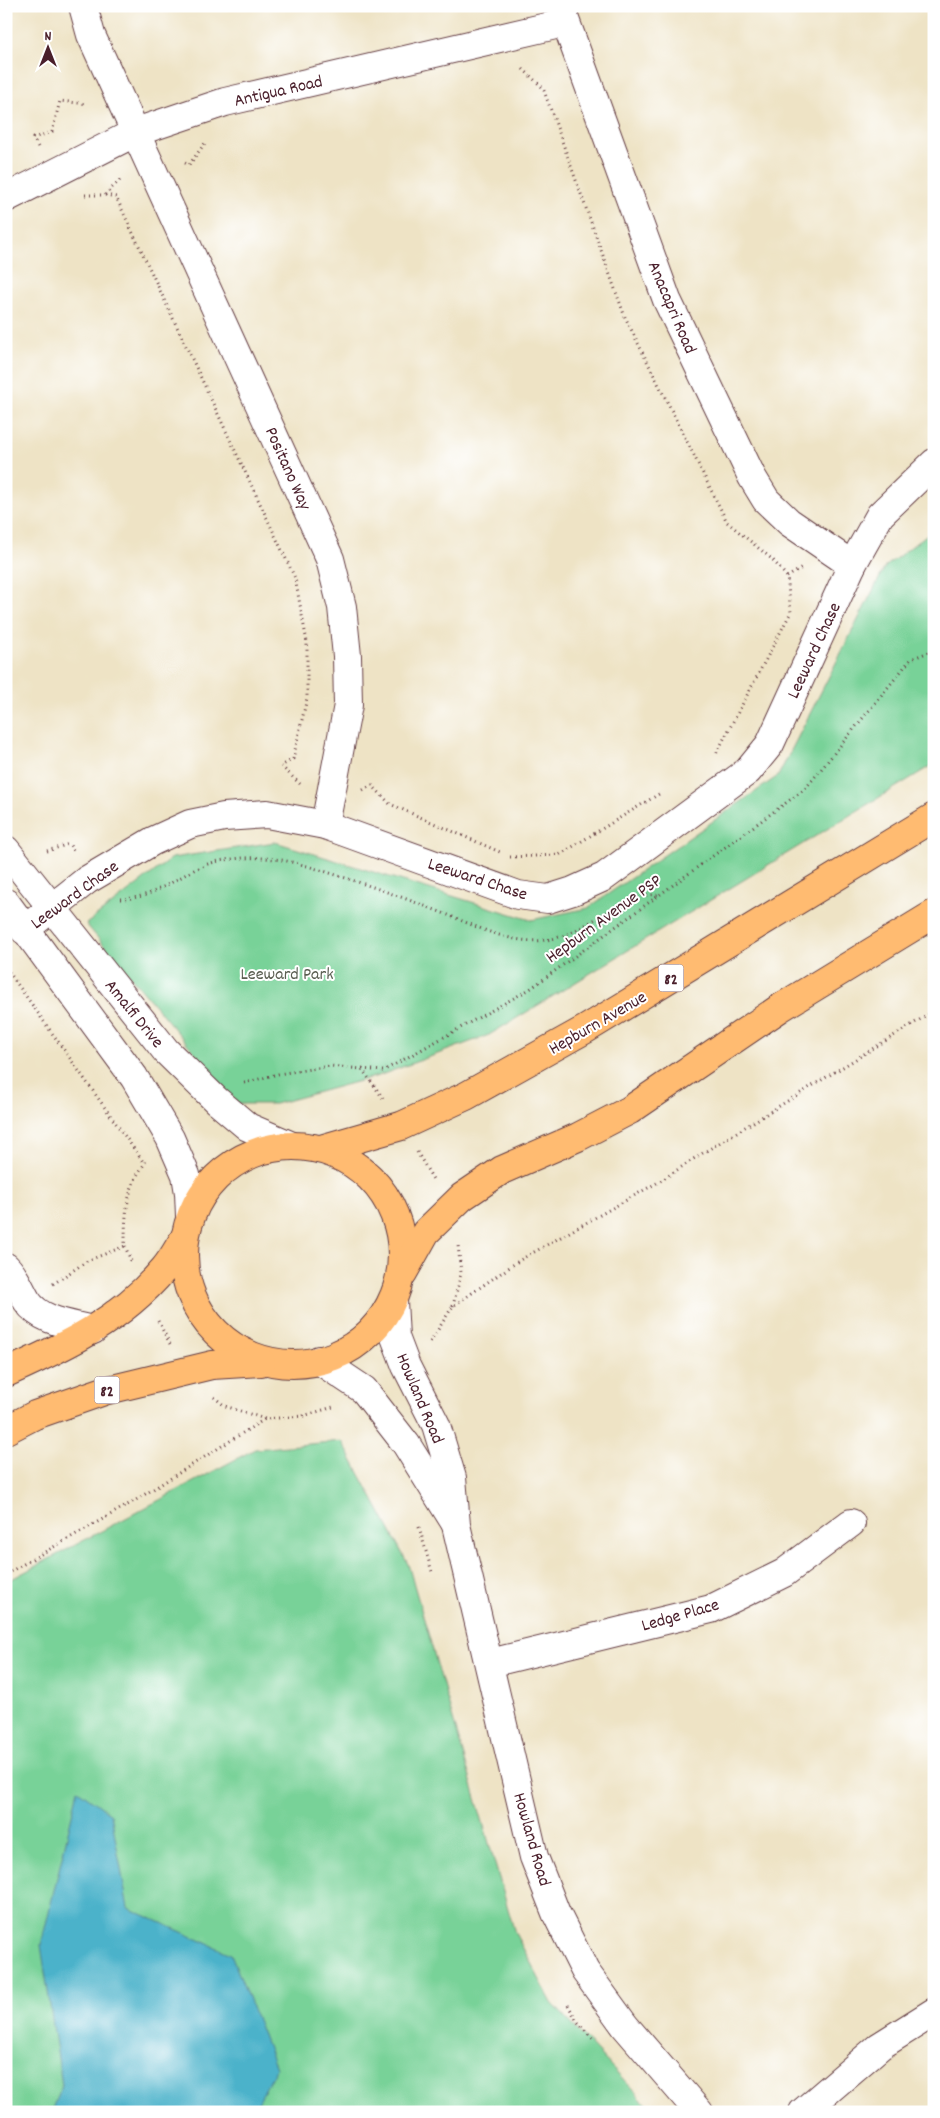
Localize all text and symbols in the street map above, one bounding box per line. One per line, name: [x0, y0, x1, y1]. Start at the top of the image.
north arrow: [22, 22, 72, 72]
text: N: [45, 27, 52, 47]
street label: Antigua Road: [232, 70, 325, 115]
street label: Anacapri Road: [640, 258, 701, 358]
street label: Positano Way: [257, 423, 316, 515]
street label: Leeward Chase: [782, 599, 849, 703]
street label: Leeward Chase: [424, 852, 530, 908]
street label: Leeward Chase: [26, 855, 125, 937]
street label: Hepburn Avenue PSP: [541, 869, 668, 971]
park label: Leeward Park: [240, 963, 334, 988]
road number: 82: [658, 964, 684, 991]
street label: Amalfi Drive: [98, 975, 169, 1054]
street label: Hepburn Avenue: [545, 986, 652, 1062]
street label: Howland Road: [388, 1350, 449, 1448]
road number: 82: [94, 1376, 120, 1404]
street label: Ledge Place: [639, 1593, 723, 1639]
street label: Howland Road: [505, 1790, 556, 1889]

